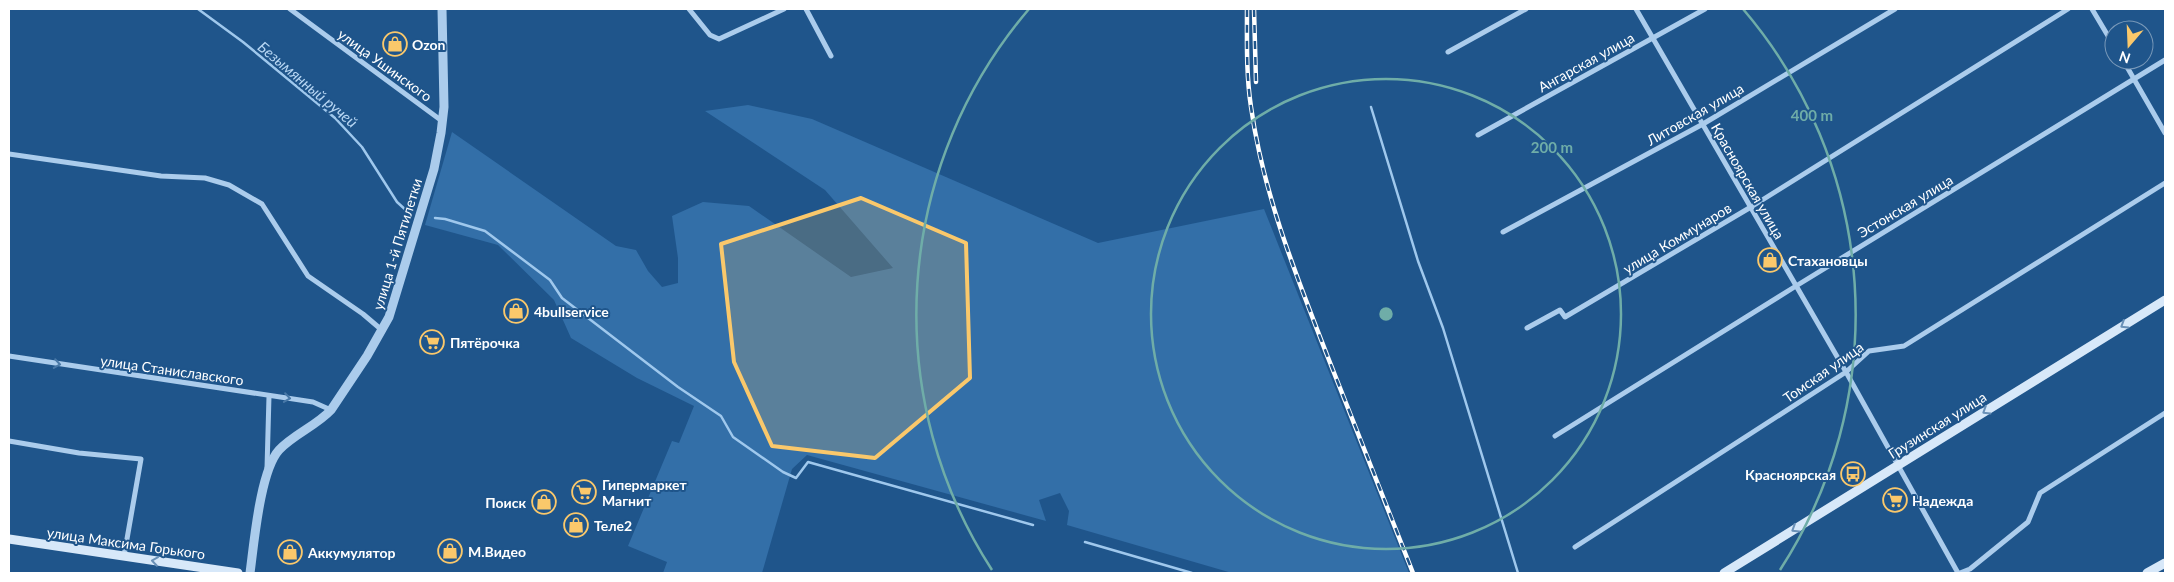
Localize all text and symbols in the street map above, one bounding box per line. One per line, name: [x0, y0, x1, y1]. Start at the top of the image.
north arrow: [2104, 20, 2154, 70]
street label: улица Ушинского: [335, 25, 435, 105]
street label: Ангарская улица: [1535, 29, 1637, 95]
shop icon: Ozon: [382, 31, 408, 57]
place label: Ozon: [412, 36, 446, 53]
water label: Безымянный ручей: [255, 37, 361, 131]
text: N: [2117, 48, 2132, 68]
street label: Литовская улица: [1643, 79, 1747, 149]
text: 400 m: [1791, 106, 1833, 124]
street label: Красноярская улица: [1708, 120, 1788, 242]
text: 200 m: [1531, 138, 1573, 156]
street label: Эстонская улица: [1854, 171, 1956, 241]
street label: улица 1-й Пятилетки: [369, 176, 425, 312]
street label: улица Коммунаров: [1620, 199, 1734, 277]
shop icon: Стахановцы: [1757, 247, 1783, 273]
place label: Стахановцы: [1788, 252, 1868, 269]
shop icon: 4bullservice: [503, 298, 529, 324]
place label: 4bullservice: [534, 303, 609, 320]
centre of rings: [1377, 305, 1395, 323]
one-way arrow: [2120, 319, 2129, 329]
supermarket icon: Пятёрочка: [419, 329, 445, 355]
place label: Пятёрочка: [450, 334, 520, 351]
street label: Томская улица: [1780, 338, 1866, 406]
street label: улица Станиславского: [99, 352, 245, 388]
one-way arrow: [53, 359, 61, 369]
street label: Грузинская улица: [1885, 388, 1989, 462]
one-way arrow: [282, 393, 291, 403]
one-way arrow: [1982, 405, 1991, 415]
bus stop icon: Красноярская: [1840, 461, 1866, 487]
place label: Красноярская: [1745, 466, 1836, 483]
place label: Гипермаркет Магнит: [602, 476, 687, 509]
supermarket icon: Гипермаркет Магнит: [571, 479, 597, 505]
supermarket icon: Надежда: [1882, 487, 1908, 513]
shop icon: Поиск: [531, 489, 557, 515]
place label: Надежда: [1912, 492, 1973, 509]
place label: Поиск: [485, 494, 526, 511]
shop icon: Теле2: [563, 512, 589, 538]
place label: Теле2: [594, 517, 632, 534]
street label: улица Максима Горького: [46, 523, 206, 563]
one-way arrow: [1791, 523, 1800, 533]
shop icon: М.Видео: [437, 538, 463, 564]
shop icon: Аккумулятор: [277, 539, 303, 565]
place label: М.Видео: [468, 543, 526, 560]
place label: Аккумулятор: [307, 544, 395, 561]
one-way arrow: [151, 557, 160, 567]

